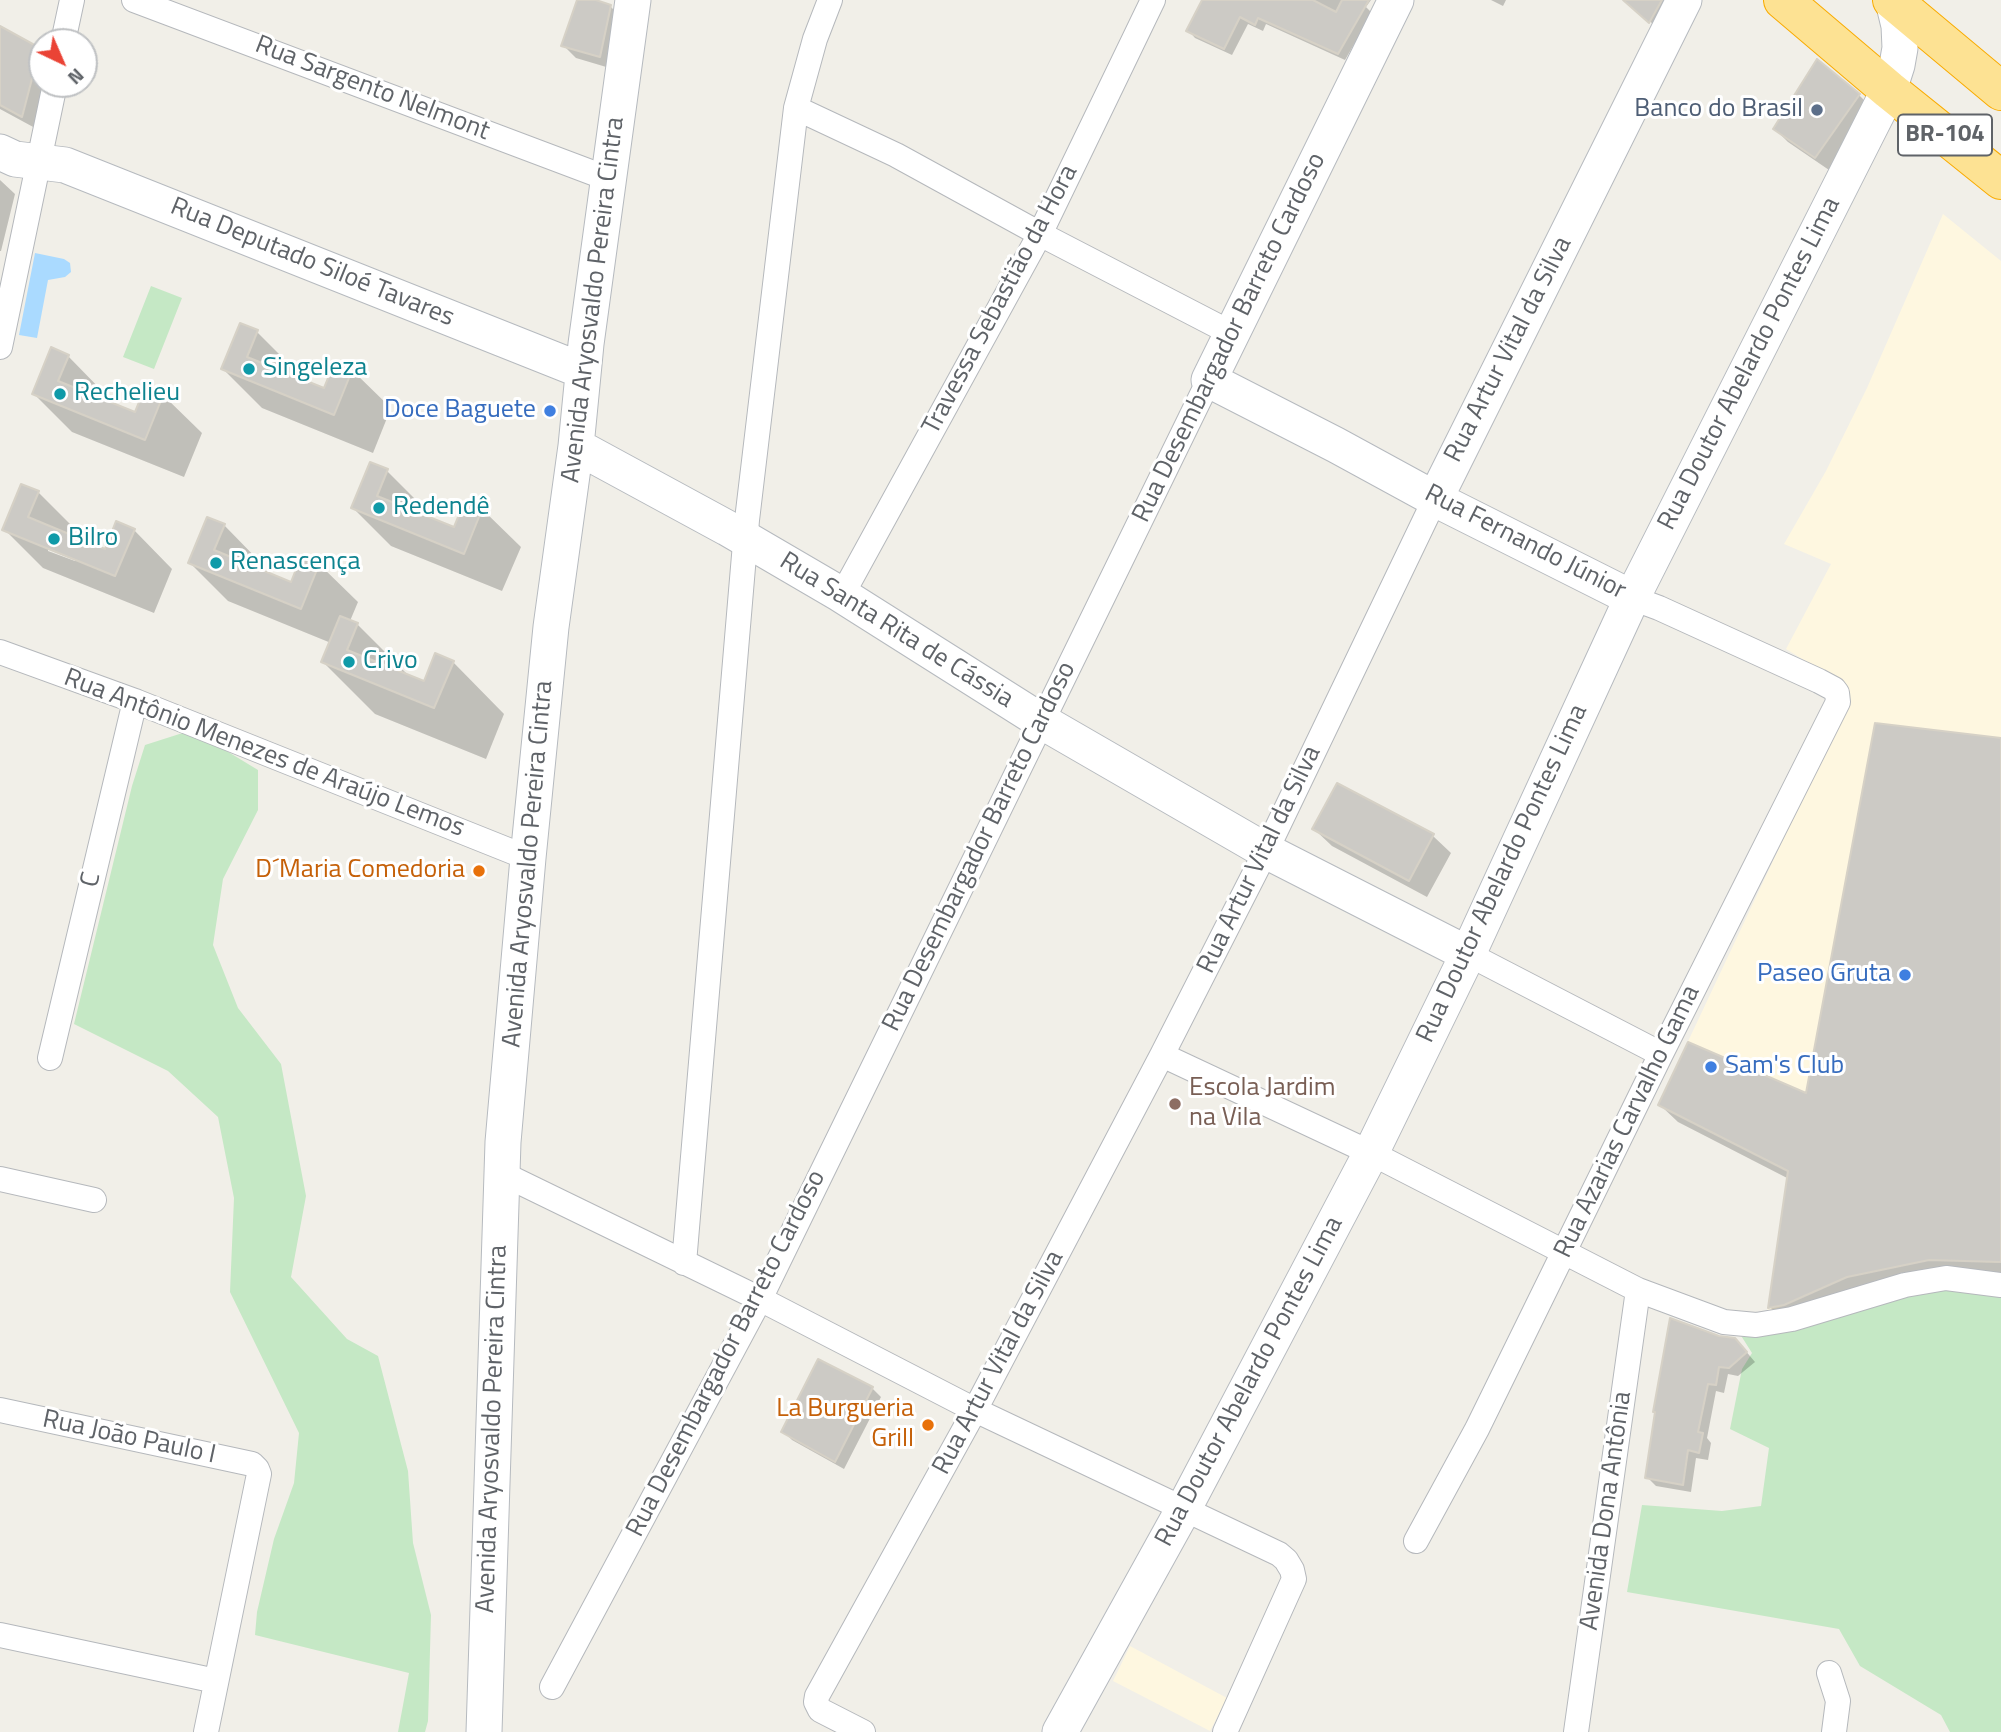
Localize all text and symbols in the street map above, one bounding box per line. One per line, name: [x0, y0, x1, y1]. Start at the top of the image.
north arrow: [28, 28, 98, 98]
street label: Rua Sargento Nelmont: [250, 30, 494, 148]
text: N: [62, 62, 91, 92]
place label: Banco do Brasil: [1634, 94, 1803, 126]
marker: Banco do Brasil: [1809, 102, 1825, 118]
road number: BR-104: [1898, 114, 1992, 155]
street label: Avenida Aryosvaldo Pereira Cintra: [556, 115, 632, 485]
street label: Rua Desembargador Barreto Cardoso: [1127, 148, 1333, 528]
street label: Travessa Sebastião da Hora: [917, 160, 1085, 440]
street label: Rua Deputado Siloé Tavares: [166, 192, 458, 334]
street label: Rua Doutor Abelardo Pontes Lima: [1652, 192, 1848, 536]
street label: Rua Artur Vital da Silva: [1439, 232, 1579, 468]
place label: Singeleza: [263, 353, 367, 385]
marker: Singeleza: [241, 361, 257, 377]
place label: Rechelieu: [74, 378, 180, 410]
marker: Rechelieu: [52, 386, 68, 402]
place label: Doce Baguete: [384, 395, 536, 427]
marker: Doce Baguete: [542, 403, 558, 419]
street label: Rua Fernando Júnior: [1419, 479, 1631, 607]
place label: Redendê: [393, 492, 490, 524]
marker: Redendê: [371, 500, 387, 516]
place label: Bilro: [68, 523, 118, 555]
marker: Bilro: [46, 531, 62, 547]
street label: Rua Santa Rita de Cássia: [773, 546, 1019, 716]
place label: Renascença: [230, 547, 361, 579]
marker: Renascença: [208, 555, 224, 571]
place label: Crivo: [363, 646, 418, 678]
marker: Crivo: [341, 654, 357, 670]
street label: Rua Desembargador Barreto Cardoso: [877, 657, 1083, 1037]
street label: Rua Antônio Menezes de Araújo Lemos: [59, 663, 469, 845]
street label: Avenida Aryosvaldo Pereira Cintra: [497, 679, 561, 1049]
street label: Rua Doutor Abelardo Pontes Lima: [1411, 700, 1595, 1048]
street label: Rua Artur Vital da Silva: [1191, 741, 1329, 979]
place label: D´Maria Comedoria: [255, 855, 465, 887]
marker: D´Maria Comedoria: [471, 863, 487, 879]
street label: C: [75, 870, 109, 890]
place label: Paseo Gruta: [1757, 959, 1891, 991]
marker: Paseo Gruta: [1897, 967, 1913, 983]
street label: Rua Azarias Carvalho Gama: [1548, 981, 1708, 1263]
place label: Sam's Club: [1725, 1051, 1844, 1083]
marker: Sam's Club: [1703, 1059, 1719, 1075]
place label: Escola Jardim na Vila: [1189, 1073, 1336, 1134]
marker: Escola Jardim na Vila: [1167, 1096, 1183, 1112]
street label: Rua Desembargador Barreto Cardoso: [621, 1166, 833, 1542]
street label: Rua Doutor Abelardo Pontes Lima: [1150, 1212, 1350, 1552]
street label: Avenida Aryosvaldo Pereira Cintra: [471, 1244, 515, 1614]
street label: Rua Artur Vital da Silva: [927, 1246, 1071, 1480]
street label: Avenida Dona Antônia: [1575, 1390, 1639, 1632]
place label: La Burgueria Grill: [776, 1394, 914, 1456]
street label: Rua João Paulo I: [40, 1404, 218, 1472]
marker: La Burgueria Grill: [920, 1417, 936, 1433]

